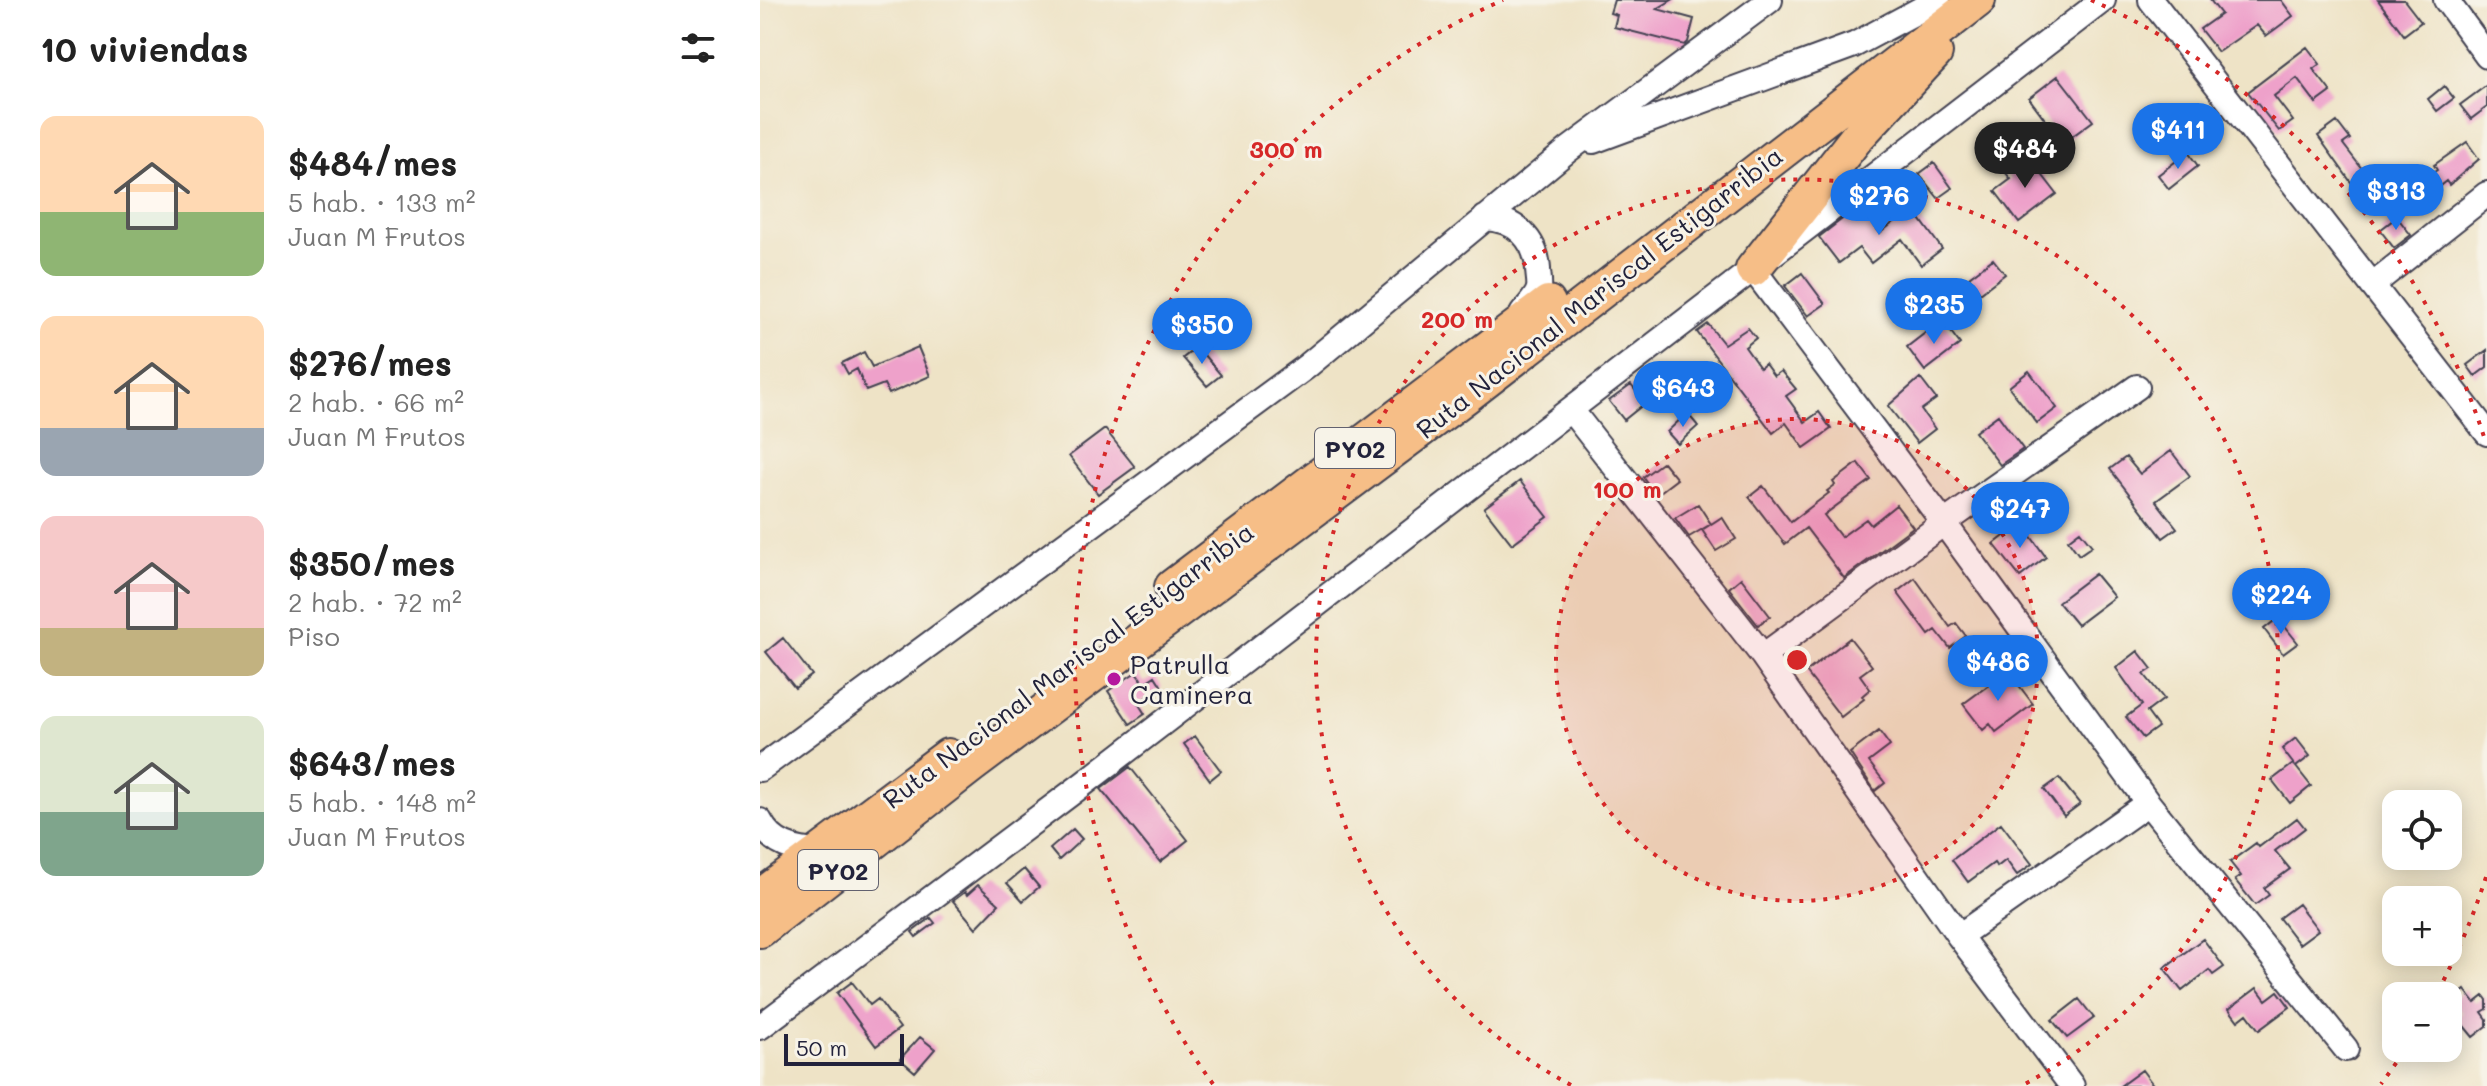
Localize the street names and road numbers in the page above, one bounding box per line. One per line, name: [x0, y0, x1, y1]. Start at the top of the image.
street label: Ruta Nacional Mariscal Estigarribia: [1409, 138, 1789, 446]
road number: PY02: [1315, 428, 1395, 468]
street label: Ruta Nacional Mariscal Estigarribia: [876, 514, 1260, 816]
road number: PY02: [798, 850, 878, 890]

